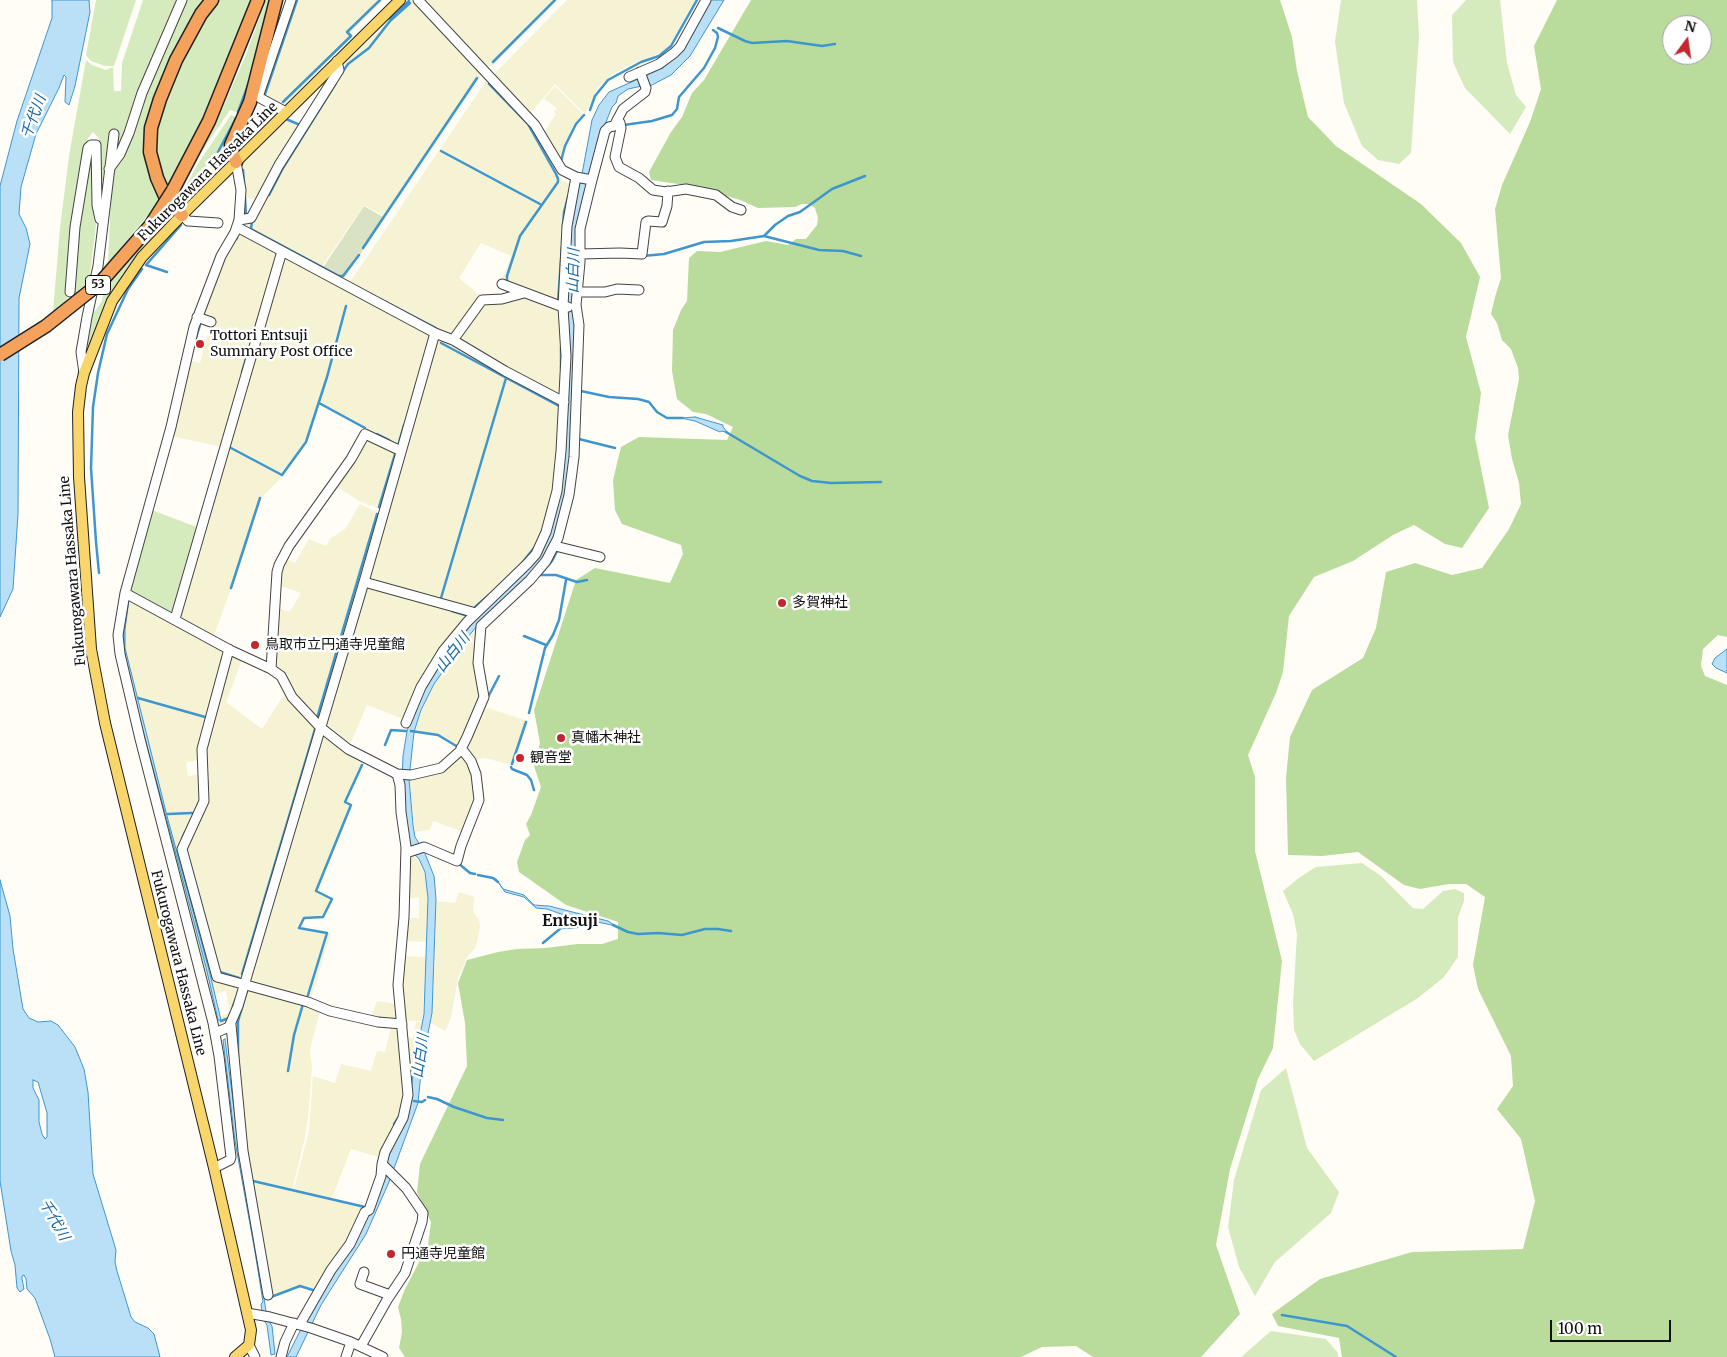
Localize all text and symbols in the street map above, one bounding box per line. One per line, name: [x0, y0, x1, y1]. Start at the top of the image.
north arrow: [1662, 15, 1712, 65]
text: N: [1683, 16, 1698, 36]
water label: 千代川: [18, 93, 50, 141]
street label: Fukurogawara Hassaka Line: [135, 99, 281, 245]
water label: 山白川: [565, 248, 583, 294]
road number: 53: [86, 276, 110, 294]
place label: Tottori Entsuji Summary Post Office: [210, 328, 353, 361]
marker: Tottori Entsuji Summary Post Office: [194, 338, 206, 350]
street label: Fukurogawara Hassaka Line: [56, 475, 90, 667]
place label: 多賀神社: [792, 595, 848, 611]
marker: 多賀神社: [776, 597, 788, 609]
water label: 山白川: [432, 630, 474, 676]
place label: 鳥取市立円通寺児童館: [265, 637, 405, 653]
marker: 鳥取市立円通寺児童館: [249, 639, 261, 651]
place label: 真幡木神社: [571, 730, 641, 746]
marker: 真幡木神社: [555, 732, 567, 744]
place label: 観音堂: [530, 750, 572, 766]
marker: 観音堂: [514, 752, 526, 764]
street label: Fukurogawara Hassaka Line: [147, 869, 209, 1057]
district label: Entsuji: [542, 911, 598, 931]
water label: 山白川: [409, 1032, 433, 1080]
water label: 千代川: [35, 1196, 73, 1244]
place label: 円通寺児童館: [401, 1246, 485, 1262]
marker: 円通寺児童館: [385, 1248, 397, 1260]
scale bar: [1552, 1310, 1673, 1342]
text: 100 m: [1558, 1319, 1602, 1338]

